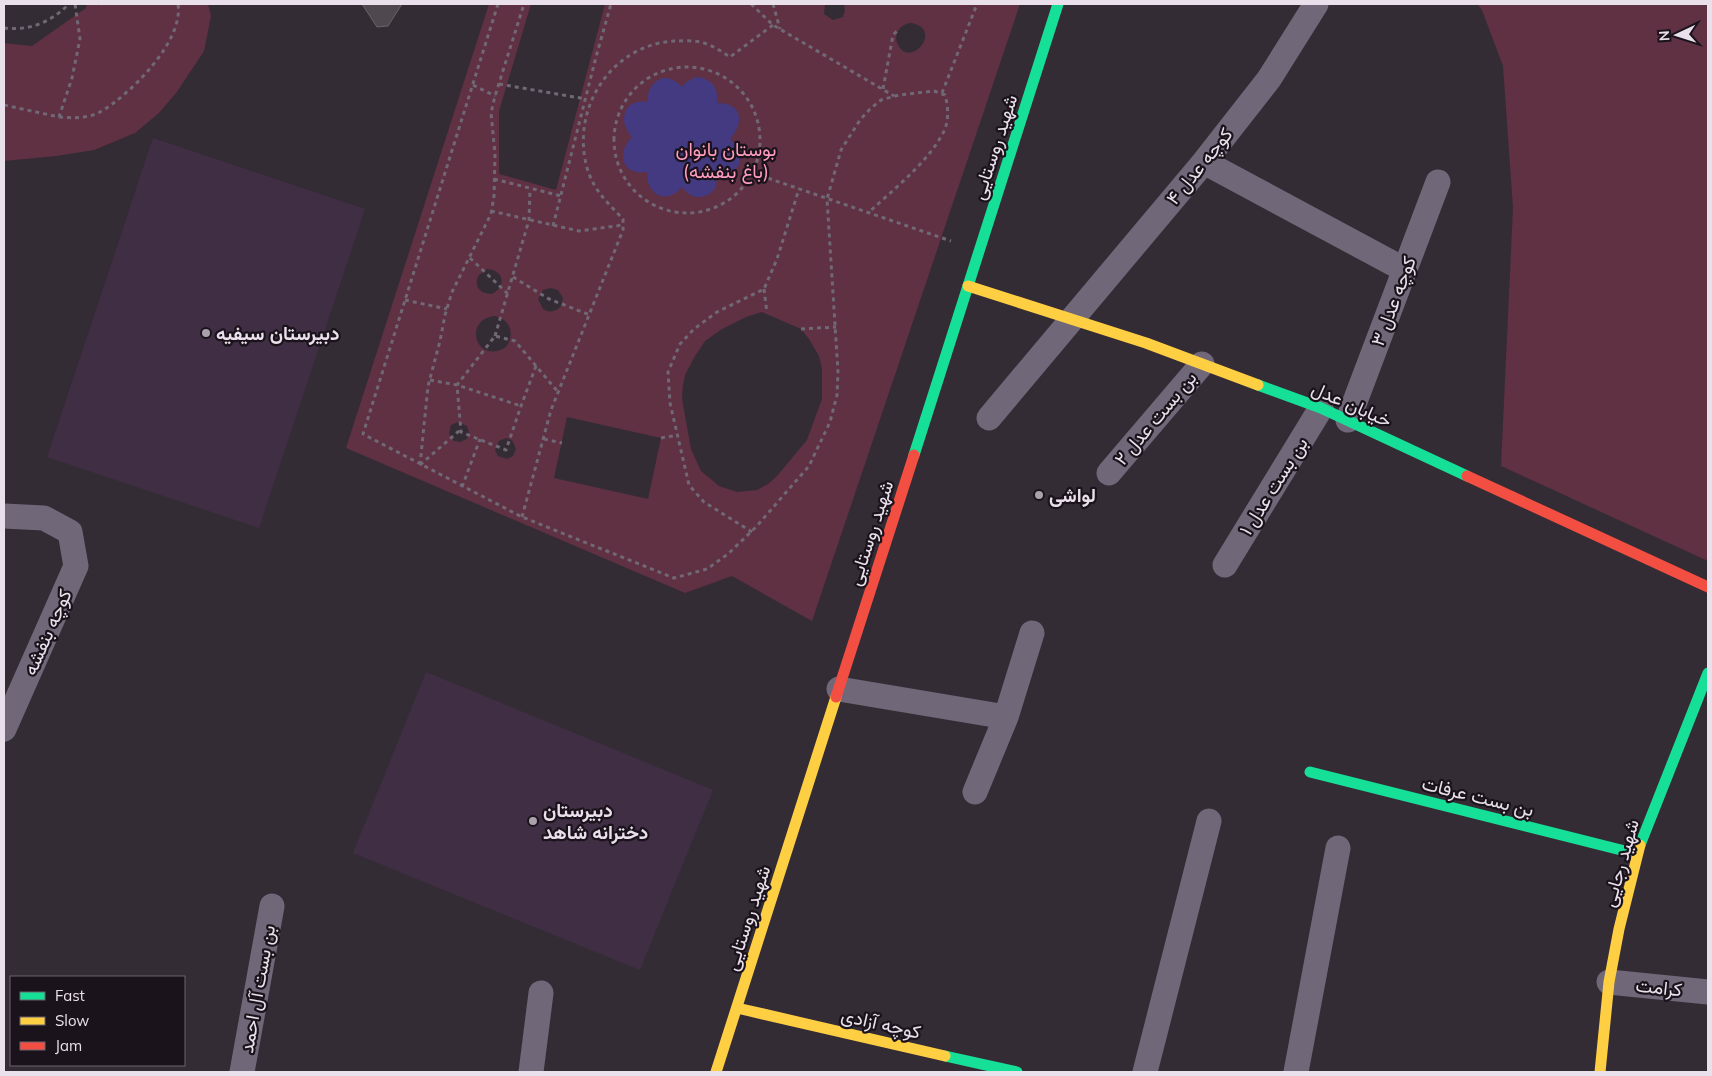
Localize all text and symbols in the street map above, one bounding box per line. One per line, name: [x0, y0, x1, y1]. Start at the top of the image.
north arrow: [1652, 10, 1702, 60]
text: N: [1655, 30, 1673, 42]
street label: شهید روستایی: [966, 91, 1022, 203]
street label: کوچه عدل ۴: [1161, 123, 1239, 211]
park label: بوستان بانوان (باغ بنفشه): [676, 137, 776, 184]
street label: کوچه عدل ۳: [1365, 253, 1423, 350]
place label: دبیرستان سیفیه: [216, 321, 339, 346]
marker: دبیرستان سیفیه: [200, 327, 212, 339]
street label: بن بست عدل ۲: [1109, 366, 1201, 470]
street label: خیابان عدل: [1308, 376, 1396, 432]
street label: بن بست عدل ۱: [1233, 433, 1313, 539]
street label: شهید روستایی: [842, 477, 898, 589]
place label: لواشی: [1049, 483, 1096, 508]
marker: لواشی: [1033, 489, 1045, 501]
street label: کوچه بنفشه: [17, 585, 78, 680]
street label: بن بست عرفات: [1419, 770, 1537, 822]
place label: دبیرستان دخترانه شاهد: [543, 798, 648, 845]
marker: دبیرستان دخترانه شاهد: [527, 815, 539, 827]
street label: شهید رجایی: [1596, 816, 1644, 910]
street label: شهید روستایی: [719, 862, 775, 974]
street label: بن بست آل احمد: [234, 923, 280, 1055]
street label: کرامت: [1635, 973, 1683, 1001]
legend: [10, 976, 185, 1066]
text: Fast: [55, 986, 85, 1005]
street label: کوچه آزادی: [838, 1002, 923, 1046]
text: Slow: [55, 1011, 89, 1030]
text: Jam: [55, 1036, 82, 1055]

